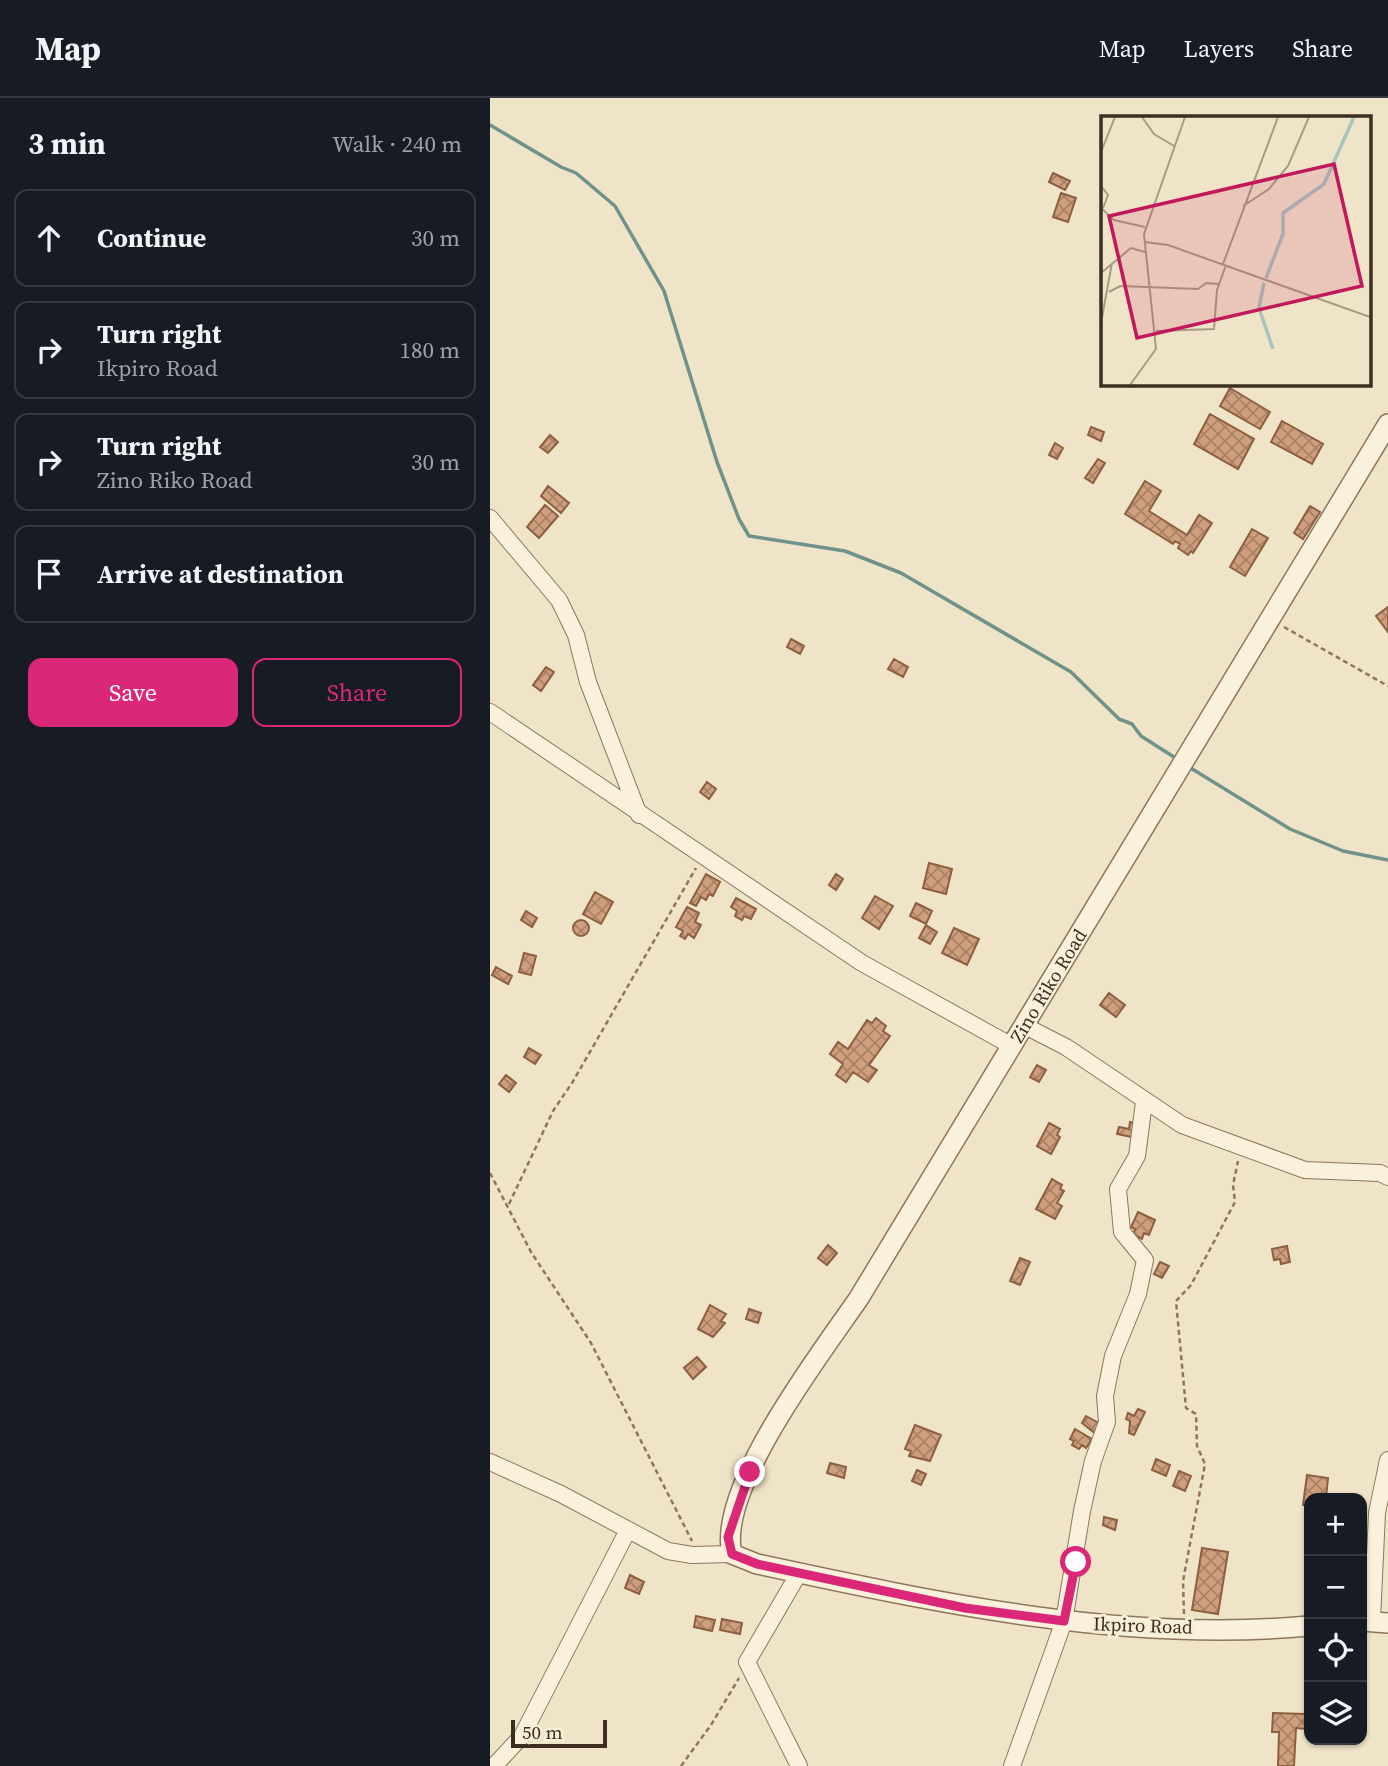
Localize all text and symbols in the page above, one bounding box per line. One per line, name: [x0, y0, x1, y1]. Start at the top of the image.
text: Map: [35, 26, 101, 71]
text: Map: [1099, 32, 1146, 65]
text: Layers: [1184, 32, 1254, 65]
text: Share: [1292, 32, 1353, 65]
inset map: [1101, 116, 1370, 385]
text: 3 min: [28, 123, 106, 164]
text: Walk · 240 m: [332, 128, 462, 160]
icon: ahead: [30, 219, 68, 257]
text: Continue: [97, 220, 206, 256]
text: 30 m: [411, 222, 460, 254]
text: Turn right: [97, 316, 221, 352]
icon: right: [30, 331, 68, 369]
text: 180 m: [399, 334, 460, 366]
text: Ikpiro Road: [97, 352, 218, 384]
text: Turn right: [97, 428, 221, 464]
icon: right: [30, 443, 68, 481]
text: 30 m: [411, 446, 460, 478]
text: Zino Riko Road: [97, 464, 253, 496]
icon: arrive: [30, 555, 68, 593]
text: Arrive at destination: [97, 556, 344, 592]
button: Save: [28, 658, 238, 727]
button: Share: [252, 658, 462, 727]
street label: Zino Riko Road: [1004, 924, 1093, 1047]
route end: [734, 1456, 765, 1487]
map controls: [1304, 1493, 1367, 1745]
button: +: [1304, 1493, 1367, 1556]
route start: [1060, 1546, 1091, 1577]
button: −: [1304, 1556, 1367, 1619]
street label: Ikpiro Road: [1093, 1610, 1194, 1640]
button: locate: [1304, 1619, 1367, 1682]
button: layers: [1304, 1682, 1367, 1745]
scale bar: [511, 1717, 607, 1749]
text: 50 m: [522, 1719, 563, 1745]

